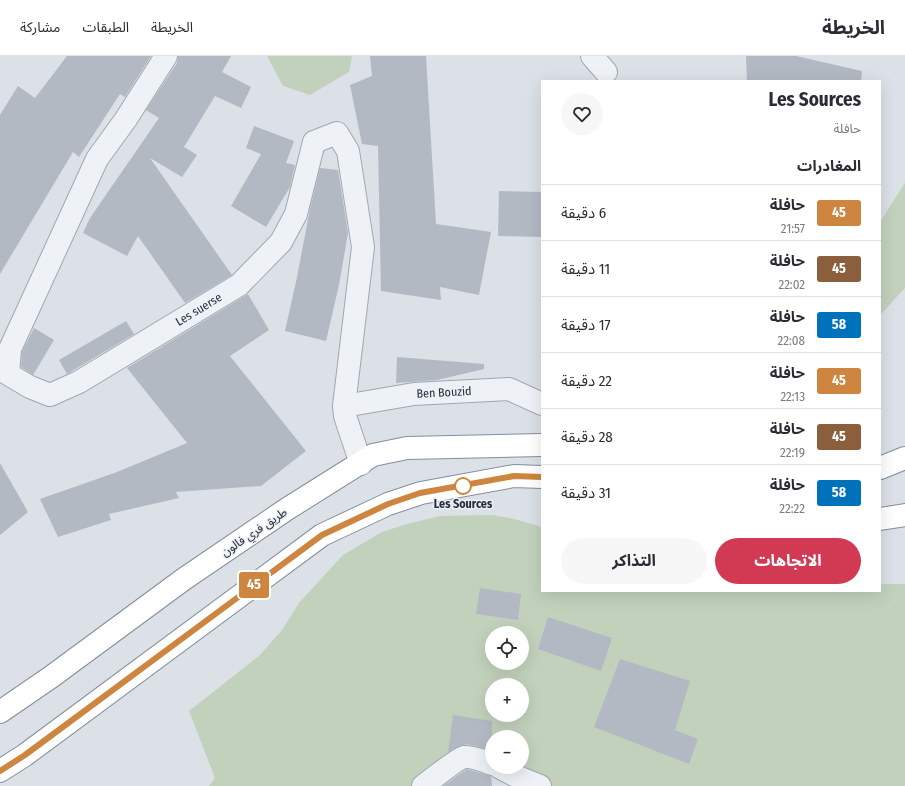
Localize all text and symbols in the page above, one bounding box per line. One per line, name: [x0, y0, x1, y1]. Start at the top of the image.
text: الخريطة: [822, 16, 885, 39]
text: مشاركة: [20, 19, 60, 36]
text: الطبقات: [82, 19, 129, 36]
text: الخريطة: [151, 19, 193, 36]
text: Les Sources: [768, 88, 861, 111]
button: heart: [561, 93, 603, 135]
text: حافلة: [834, 121, 861, 136]
text: المغادرات: [797, 157, 861, 175]
text: حافلة: [770, 196, 805, 214]
text: 6 دقيقة: [561, 204, 606, 222]
text: 45: [832, 204, 846, 221]
text: 21:57: [781, 221, 805, 236]
text: حافلة: [770, 252, 805, 270]
text: 11 دقيقة: [561, 260, 610, 278]
text: 45: [832, 260, 846, 277]
text: 22:02: [778, 277, 805, 292]
street label: Les suerse: [173, 290, 224, 329]
text: حافلة: [770, 308, 805, 326]
text: 17 دقيقة: [561, 316, 611, 334]
text: 58: [832, 316, 846, 333]
text: 22:08: [778, 333, 805, 348]
text: حافلة: [770, 364, 805, 382]
text: 22 دقيقة: [561, 372, 612, 390]
text: 45: [832, 372, 846, 389]
street label: Ben Bouzid: [416, 384, 472, 401]
text: 22:13: [780, 389, 805, 404]
text: حافلة: [770, 420, 805, 438]
text: 28 دقيقة: [561, 428, 613, 446]
text: 45: [832, 428, 846, 445]
text: 22:19: [780, 445, 805, 460]
text: حافلة: [770, 476, 805, 494]
marker: Les Sources: [454, 477, 472, 495]
text: 31 دقيقة: [561, 484, 611, 502]
text: 58: [832, 484, 846, 501]
place label: Les Sources: [434, 497, 493, 511]
text: 22:22: [779, 501, 805, 516]
street label: طريق فري فالون: [218, 505, 291, 562]
button: التذاكر: [561, 538, 707, 584]
button: الاتجاهات: [715, 538, 861, 584]
line badge: 45: [236, 572, 272, 598]
text: 45: [247, 576, 261, 593]
map controls: [485, 626, 529, 774]
button: locate: [485, 626, 529, 670]
button: +: [485, 678, 529, 722]
button: −: [485, 730, 529, 774]

